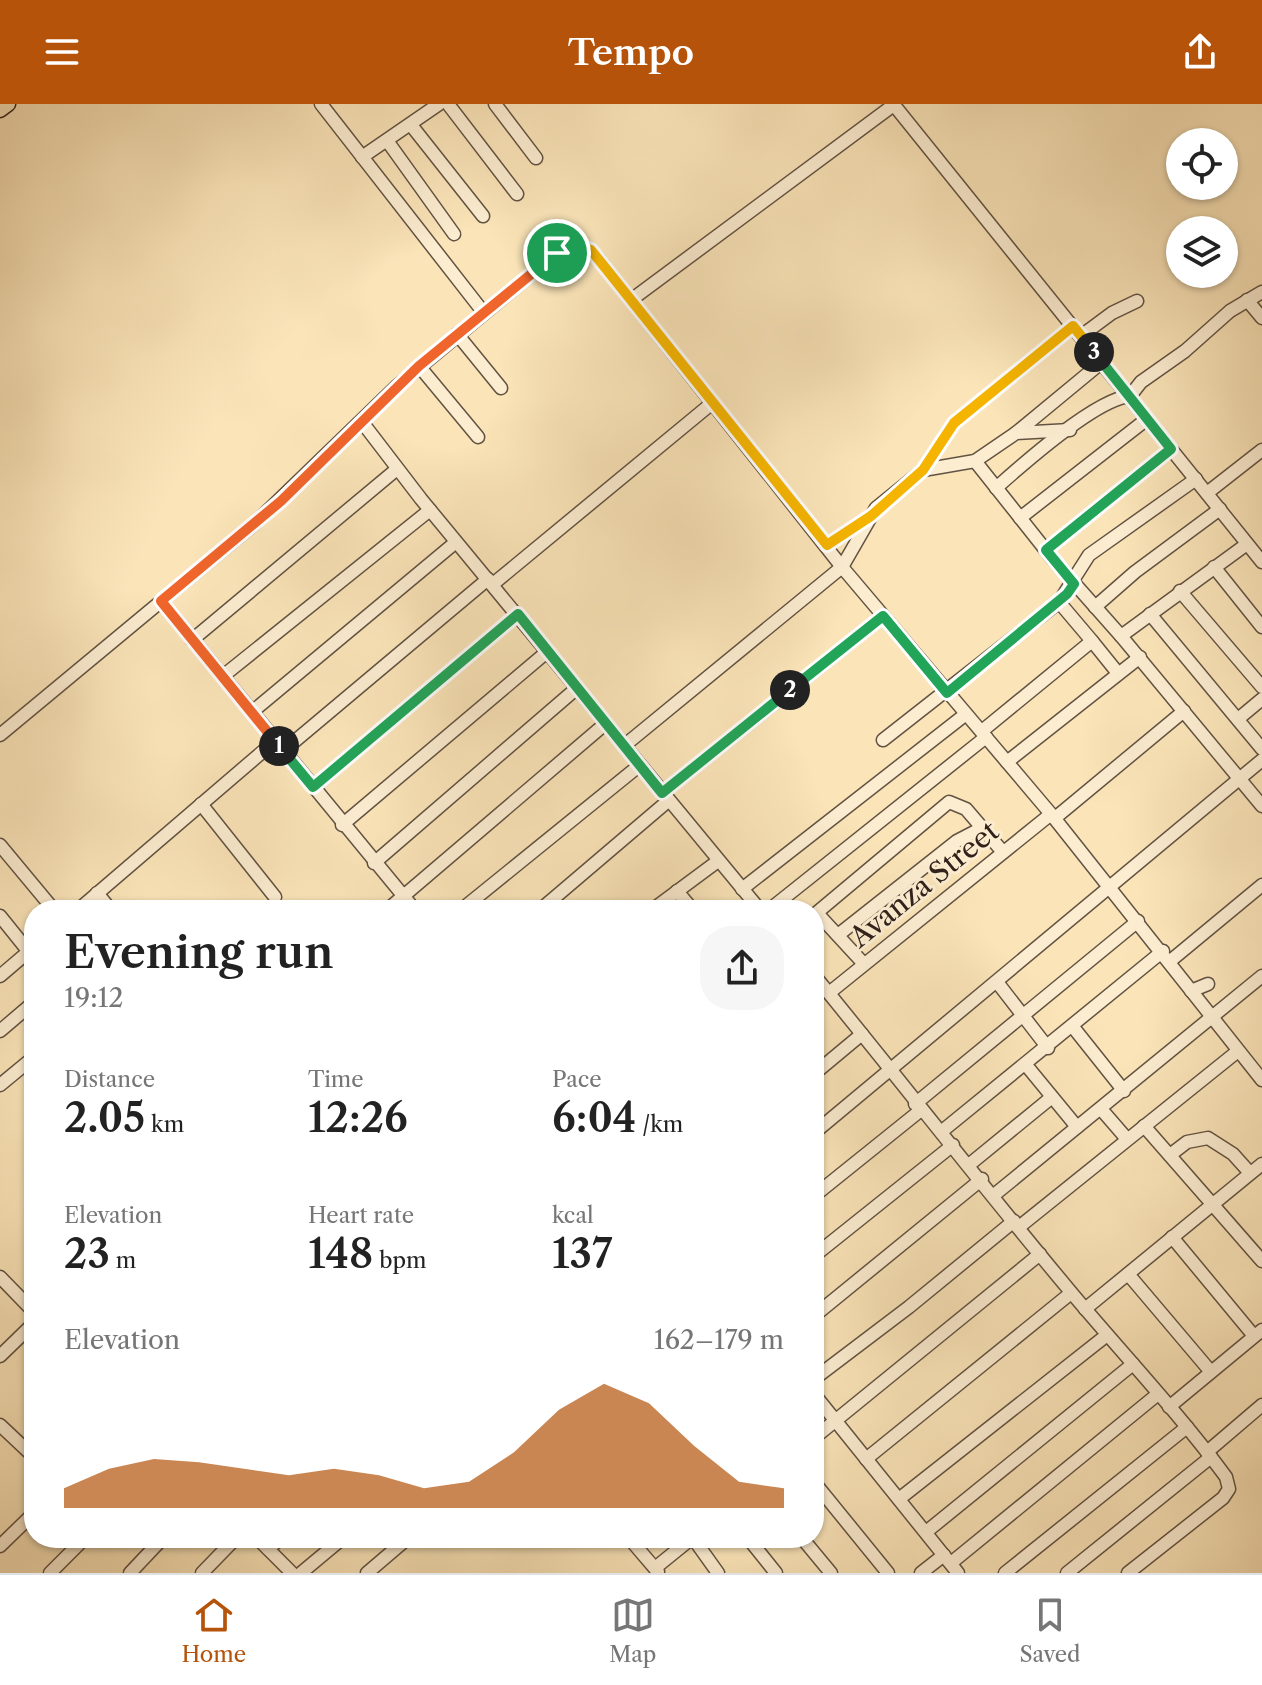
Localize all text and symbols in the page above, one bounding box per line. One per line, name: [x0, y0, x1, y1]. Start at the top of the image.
icon: menu: [40, 30, 84, 74]
text: Tempo: [568, 30, 694, 74]
icon: share: [1178, 30, 1222, 74]
map controls: [1166, 128, 1238, 288]
button: locate: [1166, 128, 1238, 200]
button: layers: [1166, 216, 1238, 288]
pin: [523, 219, 591, 287]
icon: arrive: [535, 231, 579, 275]
pin: 3: [1074, 332, 1114, 372]
text: 3: [1088, 338, 1100, 365]
pin: 2: [770, 670, 810, 710]
text: 2: [784, 676, 797, 703]
pin: 1: [259, 726, 299, 766]
text: 1: [274, 732, 284, 759]
street label: Avanza Street: [842, 814, 1005, 955]
text: Evening run: [64, 925, 334, 979]
button: share: [700, 926, 784, 1010]
text: 19:12: [64, 982, 123, 1014]
text: Distance: [64, 1066, 155, 1093]
text: Time: [308, 1066, 364, 1093]
text: Pace: [552, 1066, 602, 1093]
text: 2.05: [64, 1093, 145, 1142]
text: 12:26: [308, 1093, 408, 1142]
text: 6:04: [552, 1093, 636, 1142]
text: km: [145, 1111, 184, 1138]
text: /km: [636, 1111, 683, 1138]
text: Elevation: [64, 1202, 162, 1229]
text: Heart rate: [308, 1202, 414, 1229]
text: kcal: [552, 1202, 594, 1229]
text: 23: [64, 1229, 110, 1278]
text: 148: [308, 1229, 373, 1278]
text: 137: [552, 1229, 612, 1278]
text: m: [110, 1247, 136, 1274]
text: bpm: [373, 1247, 427, 1274]
text: Elevation: [64, 1324, 180, 1356]
text: 162–179 m: [654, 1324, 784, 1356]
tab: Home: [182, 1593, 246, 1668]
tab: Map: [609, 1593, 656, 1668]
tab: Saved: [1019, 1593, 1080, 1668]

